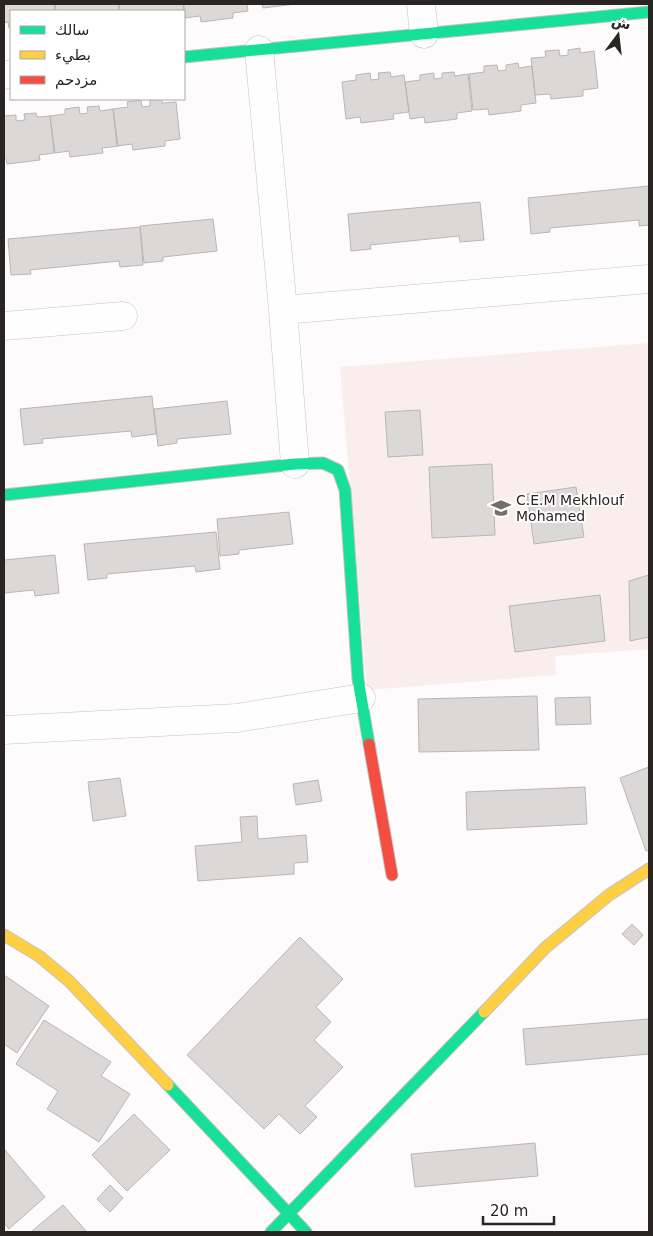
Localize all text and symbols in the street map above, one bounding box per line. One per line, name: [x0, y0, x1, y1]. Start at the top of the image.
legend: [10, 10, 185, 100]
north arrow: [593, 10, 643, 60]
text: ش: [610, 12, 633, 33]
text: سالك: [55, 21, 89, 39]
text: بطيء: [55, 46, 91, 65]
text: مزدحم: [55, 71, 97, 89]
place label: C.E.M Mekhlouf Mohamed: [516, 492, 625, 524]
school or university icon: C.E.M Mekhlouf Mohamed: [490, 497, 512, 519]
scale bar: [483, 1194, 554, 1226]
text: 20 m: [490, 1202, 528, 1220]

